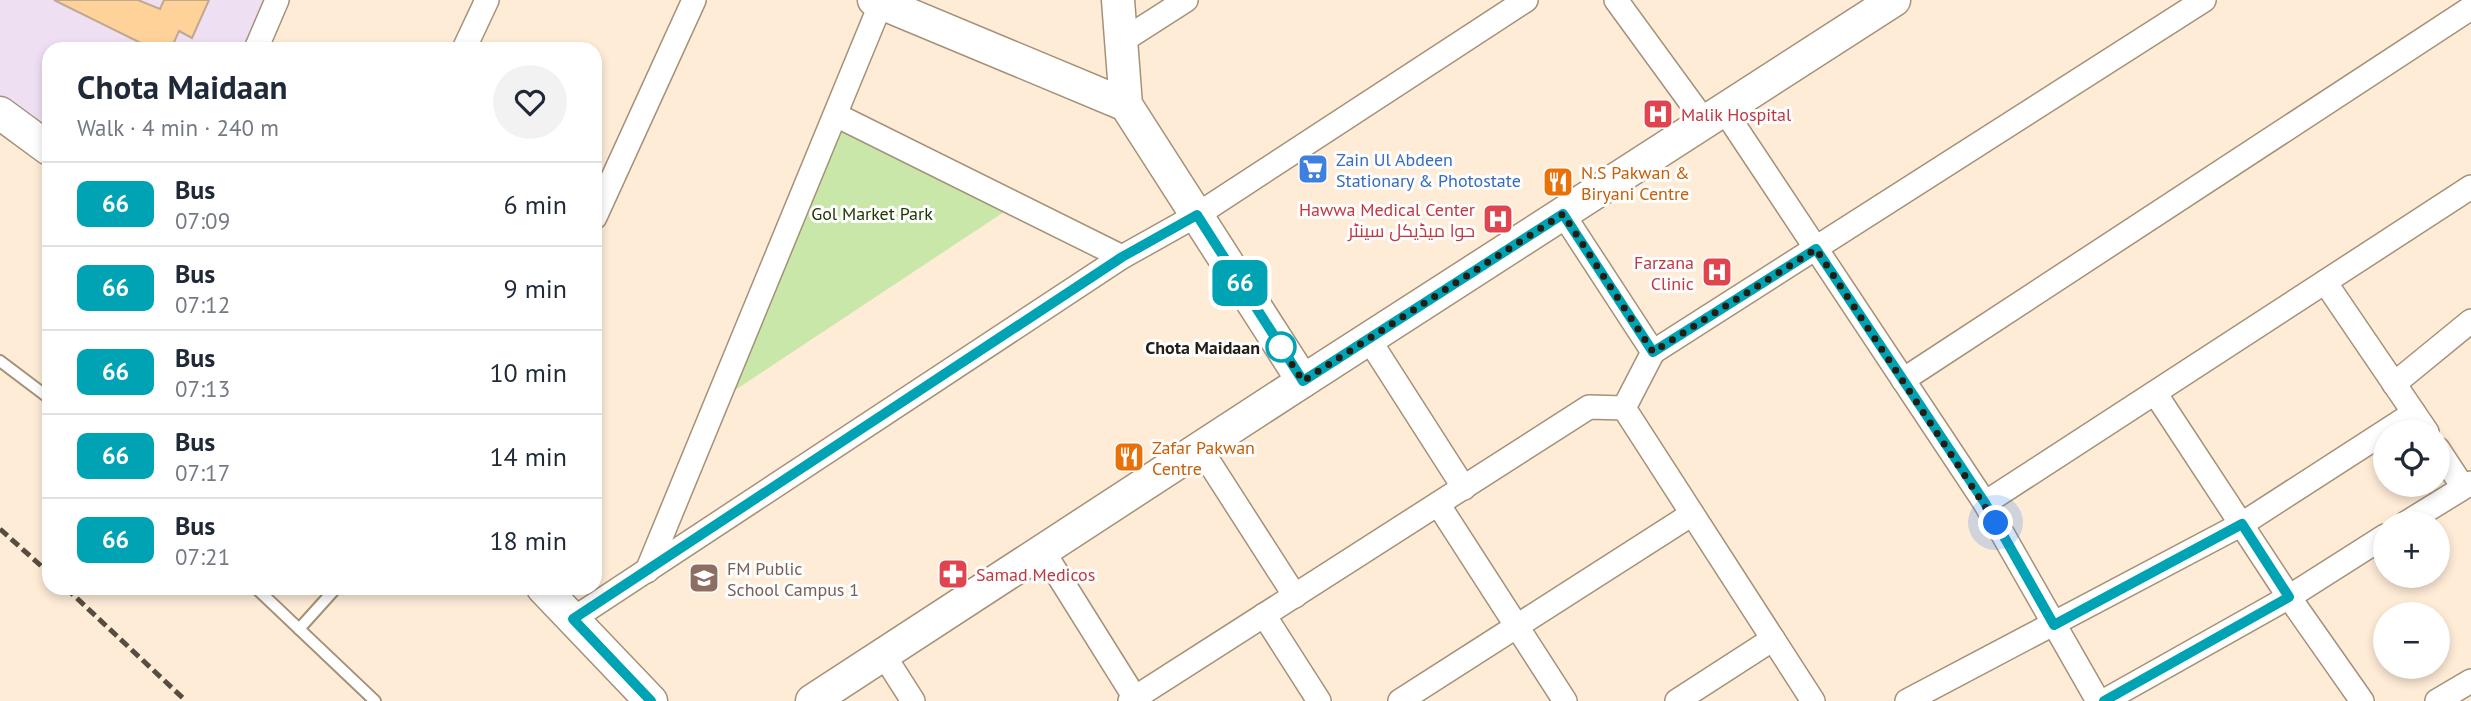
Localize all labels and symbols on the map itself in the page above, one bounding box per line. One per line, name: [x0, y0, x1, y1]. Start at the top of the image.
hospital icon: Malik Hospital: [1641, 97, 1675, 131]
place label: Malik Hospital: [1681, 103, 1792, 126]
place label: Zain Ul Abdeen Stationary & Photostate: [1336, 148, 1521, 192]
supermarket icon: Zain Ul Abdeen Stationary & Photostate: [1296, 152, 1330, 186]
place label: N.S Pakwan & Biryani Centre: [1581, 161, 1690, 205]
restaurant icon: N.S Pakwan & Biryani Centre: [1541, 165, 1575, 199]
place label: Hawwa Medical Center حوا میڈیکل سینٹر: [1299, 198, 1475, 242]
park label: Gol Market Park: [811, 202, 933, 225]
hospital icon: Hawwa Medical Center حوا میڈیکل سینٹر: [1481, 202, 1515, 236]
place label: Farzana Clinic: [1634, 251, 1694, 295]
hospital icon: Farzana Clinic: [1700, 255, 1734, 289]
line badge: 66: [1208, 260, 1272, 306]
marker: Chota Maidaan: [1266, 332, 1296, 362]
place label: Chota Maidaan: [1145, 336, 1260, 359]
place label: Zafar Pakwan Centre: [1152, 436, 1255, 480]
restaurant icon: Zafar Pakwan Centre: [1112, 440, 1146, 474]
your location: [1978, 505, 2013, 540]
place label: FM Public School Campus 1: [727, 557, 859, 601]
pharmacy icon: Samad Medicos: [936, 557, 970, 591]
school or university icon: FM Public School Campus 1: [687, 561, 721, 595]
place label: Samad Medicos: [976, 563, 1095, 586]

